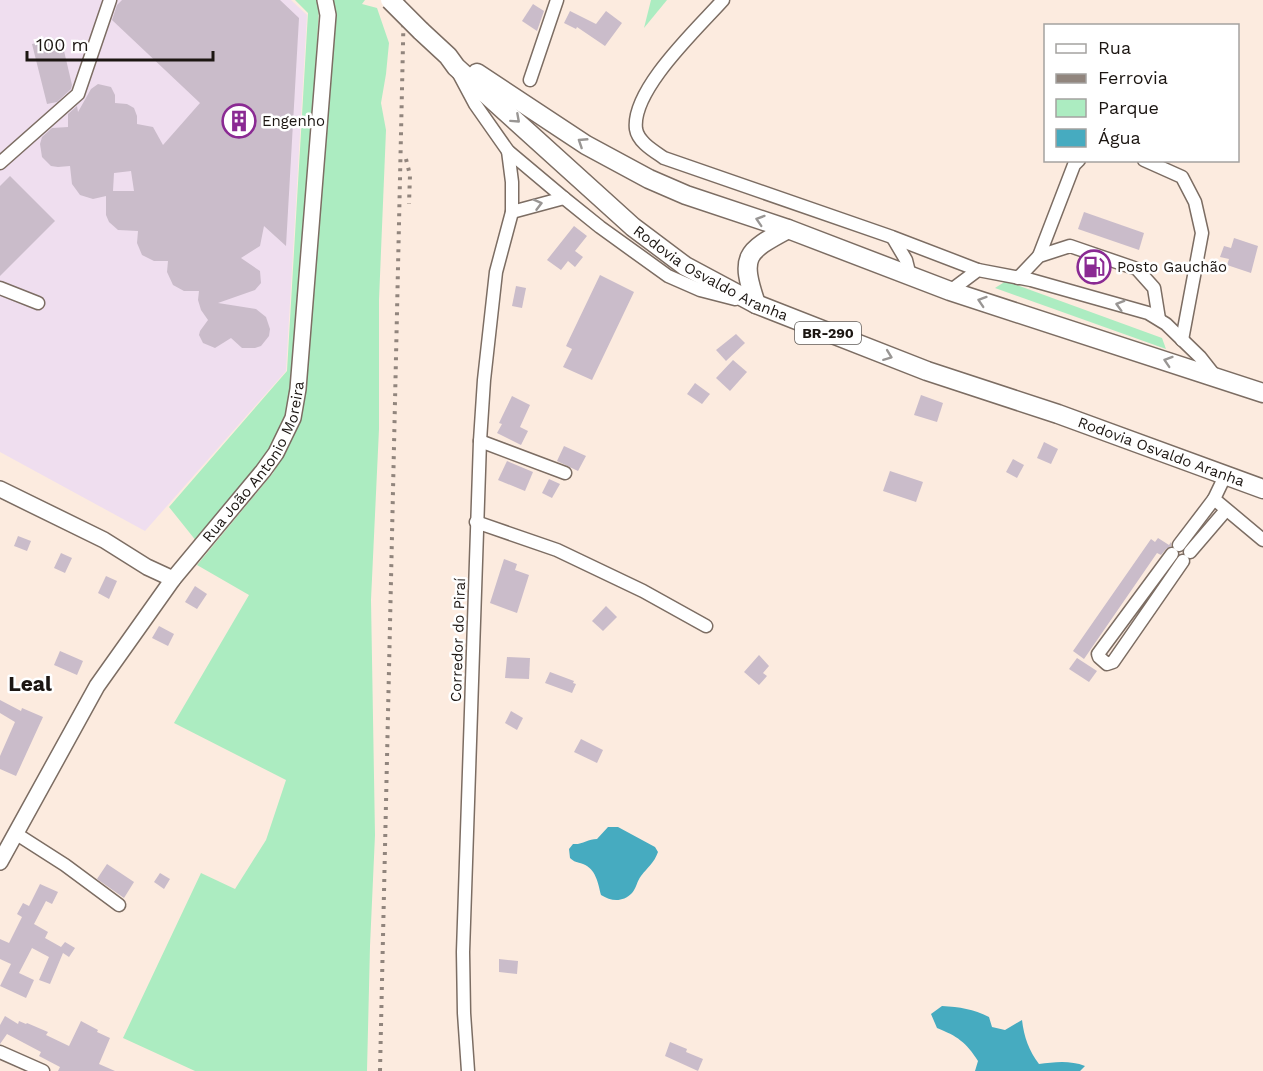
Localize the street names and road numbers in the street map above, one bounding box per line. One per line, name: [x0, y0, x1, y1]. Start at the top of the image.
street label: Rodovia Osvaldo Aranha: [630, 222, 791, 325]
road number: BR-290: [795, 322, 861, 344]
street label: Rua João Antonio Moreira: [199, 380, 308, 546]
street label: Rodovia Osvaldo Aranha: [1075, 413, 1248, 491]
street label: Corredor do Piraí: [447, 578, 469, 702]

